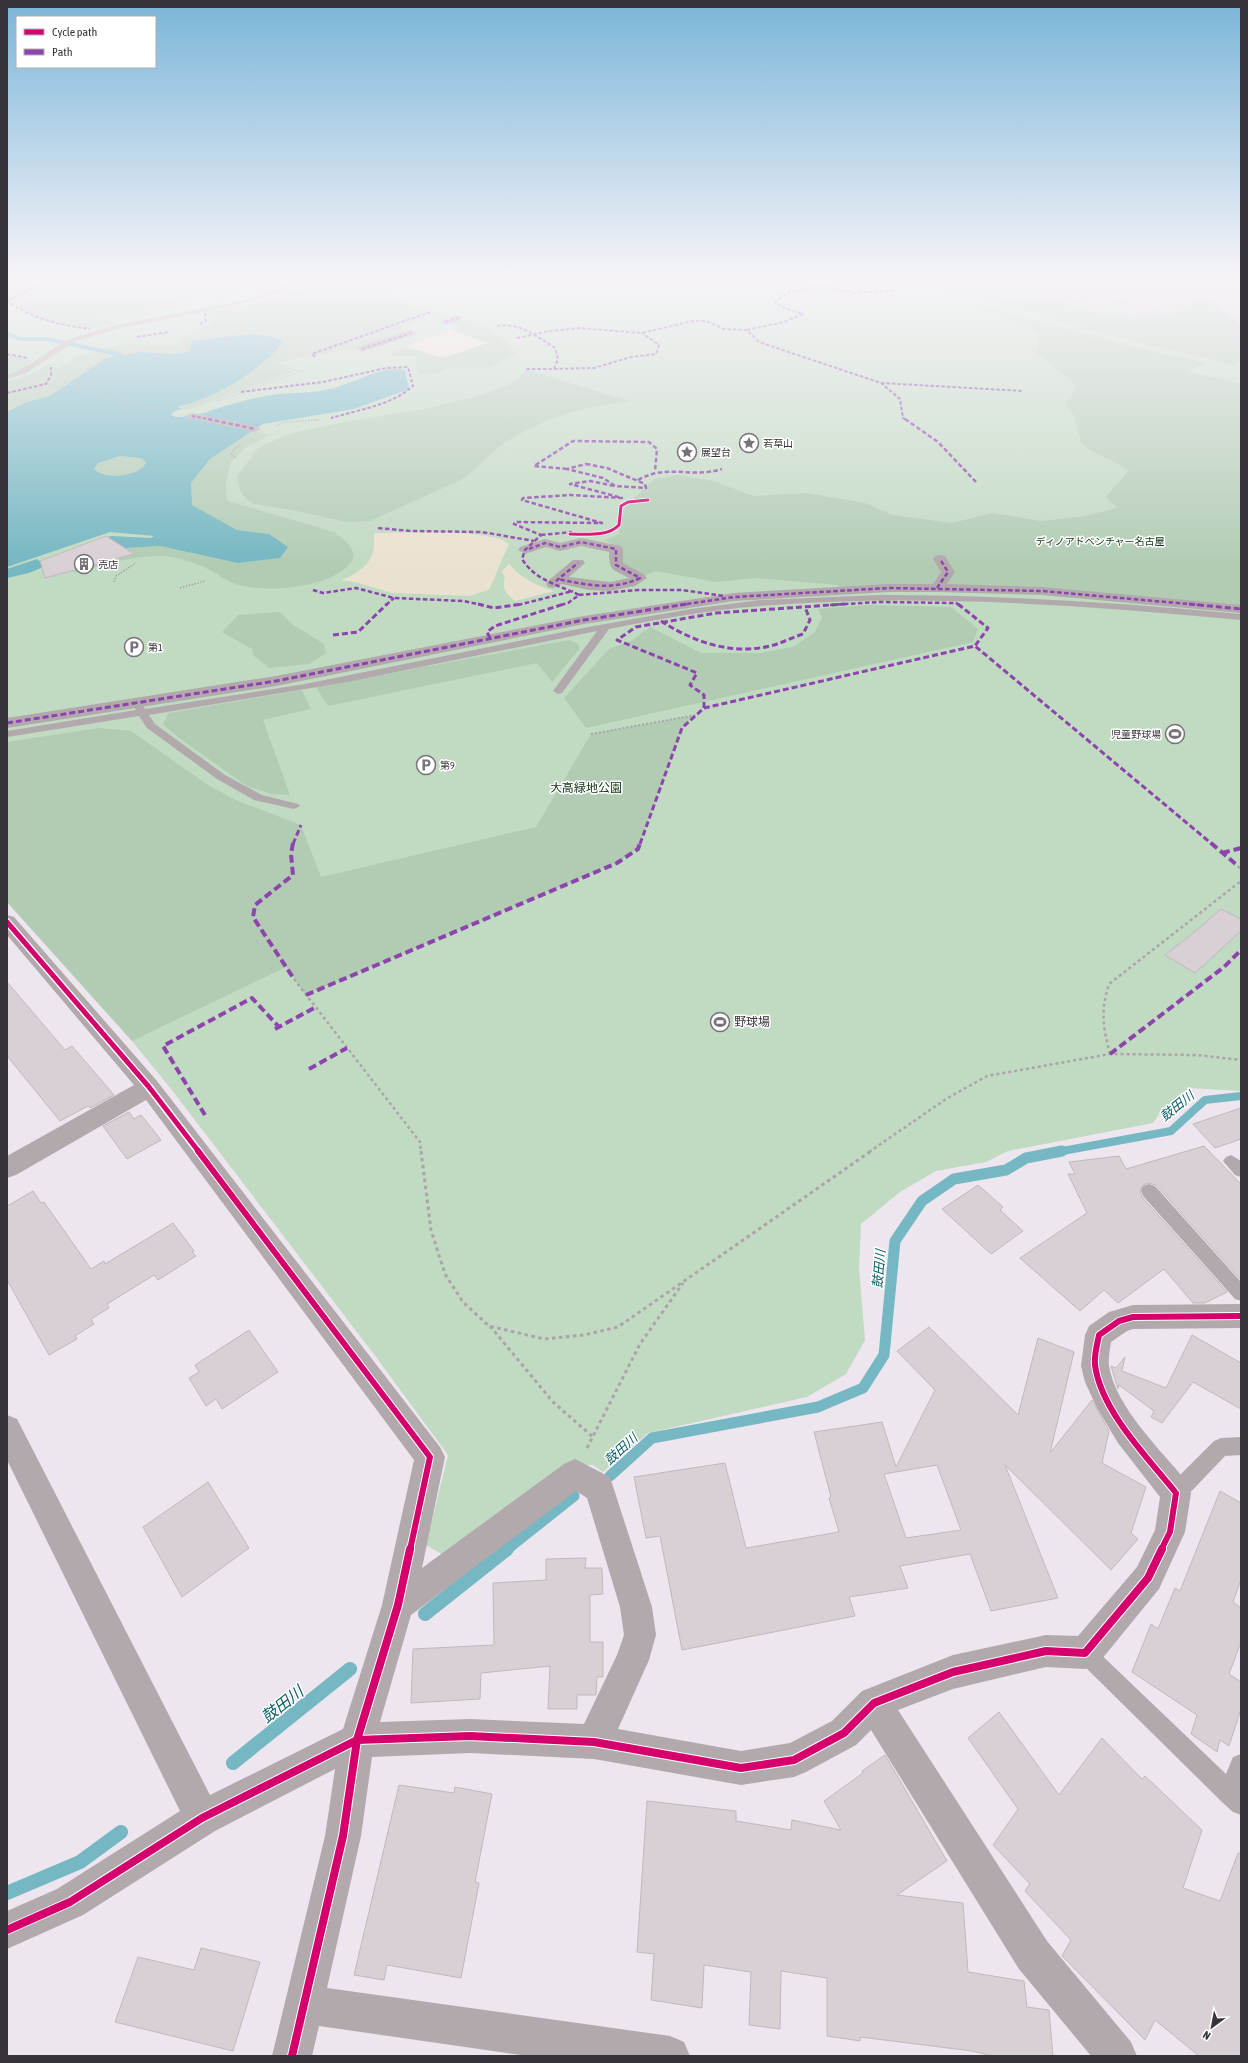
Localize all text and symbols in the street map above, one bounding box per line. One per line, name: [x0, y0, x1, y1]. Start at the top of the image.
legend: [16, 16, 156, 68]
text: Cycle path: [52, 25, 97, 39]
text: Path: [52, 45, 73, 59]
place icon: 若草山: [738, 432, 760, 454]
place label: 若草山: [763, 438, 793, 449]
place icon: 展望台: [676, 441, 698, 463]
place label: 展望台: [701, 447, 731, 458]
park label: ディノアドベンチャー名古屋: [1035, 536, 1165, 547]
building icon: 売店: [73, 553, 95, 575]
place label: 売店: [98, 559, 118, 570]
parking icon: 第1: [123, 636, 145, 658]
place label: 第1: [148, 642, 163, 653]
sports icon: 児童野球場: [1164, 723, 1186, 745]
place label: 児童野球場: [1111, 729, 1161, 740]
parking icon: 第9: [415, 754, 437, 776]
place label: 第9: [440, 760, 455, 771]
park label: 大高緑地公園: [550, 781, 622, 795]
sports icon: 野球場: [709, 1011, 731, 1033]
place label: 野球場: [734, 1015, 770, 1029]
water label: 鼓田川: [1157, 1087, 1198, 1124]
water label: 鼓田川: [870, 1247, 888, 1289]
water label: 鼓田川: [601, 1429, 642, 1468]
water label: 鼓田川: [258, 1681, 308, 1726]
north arrow: [1192, 2007, 1232, 2047]
text: N: [1201, 2029, 1213, 2042]

